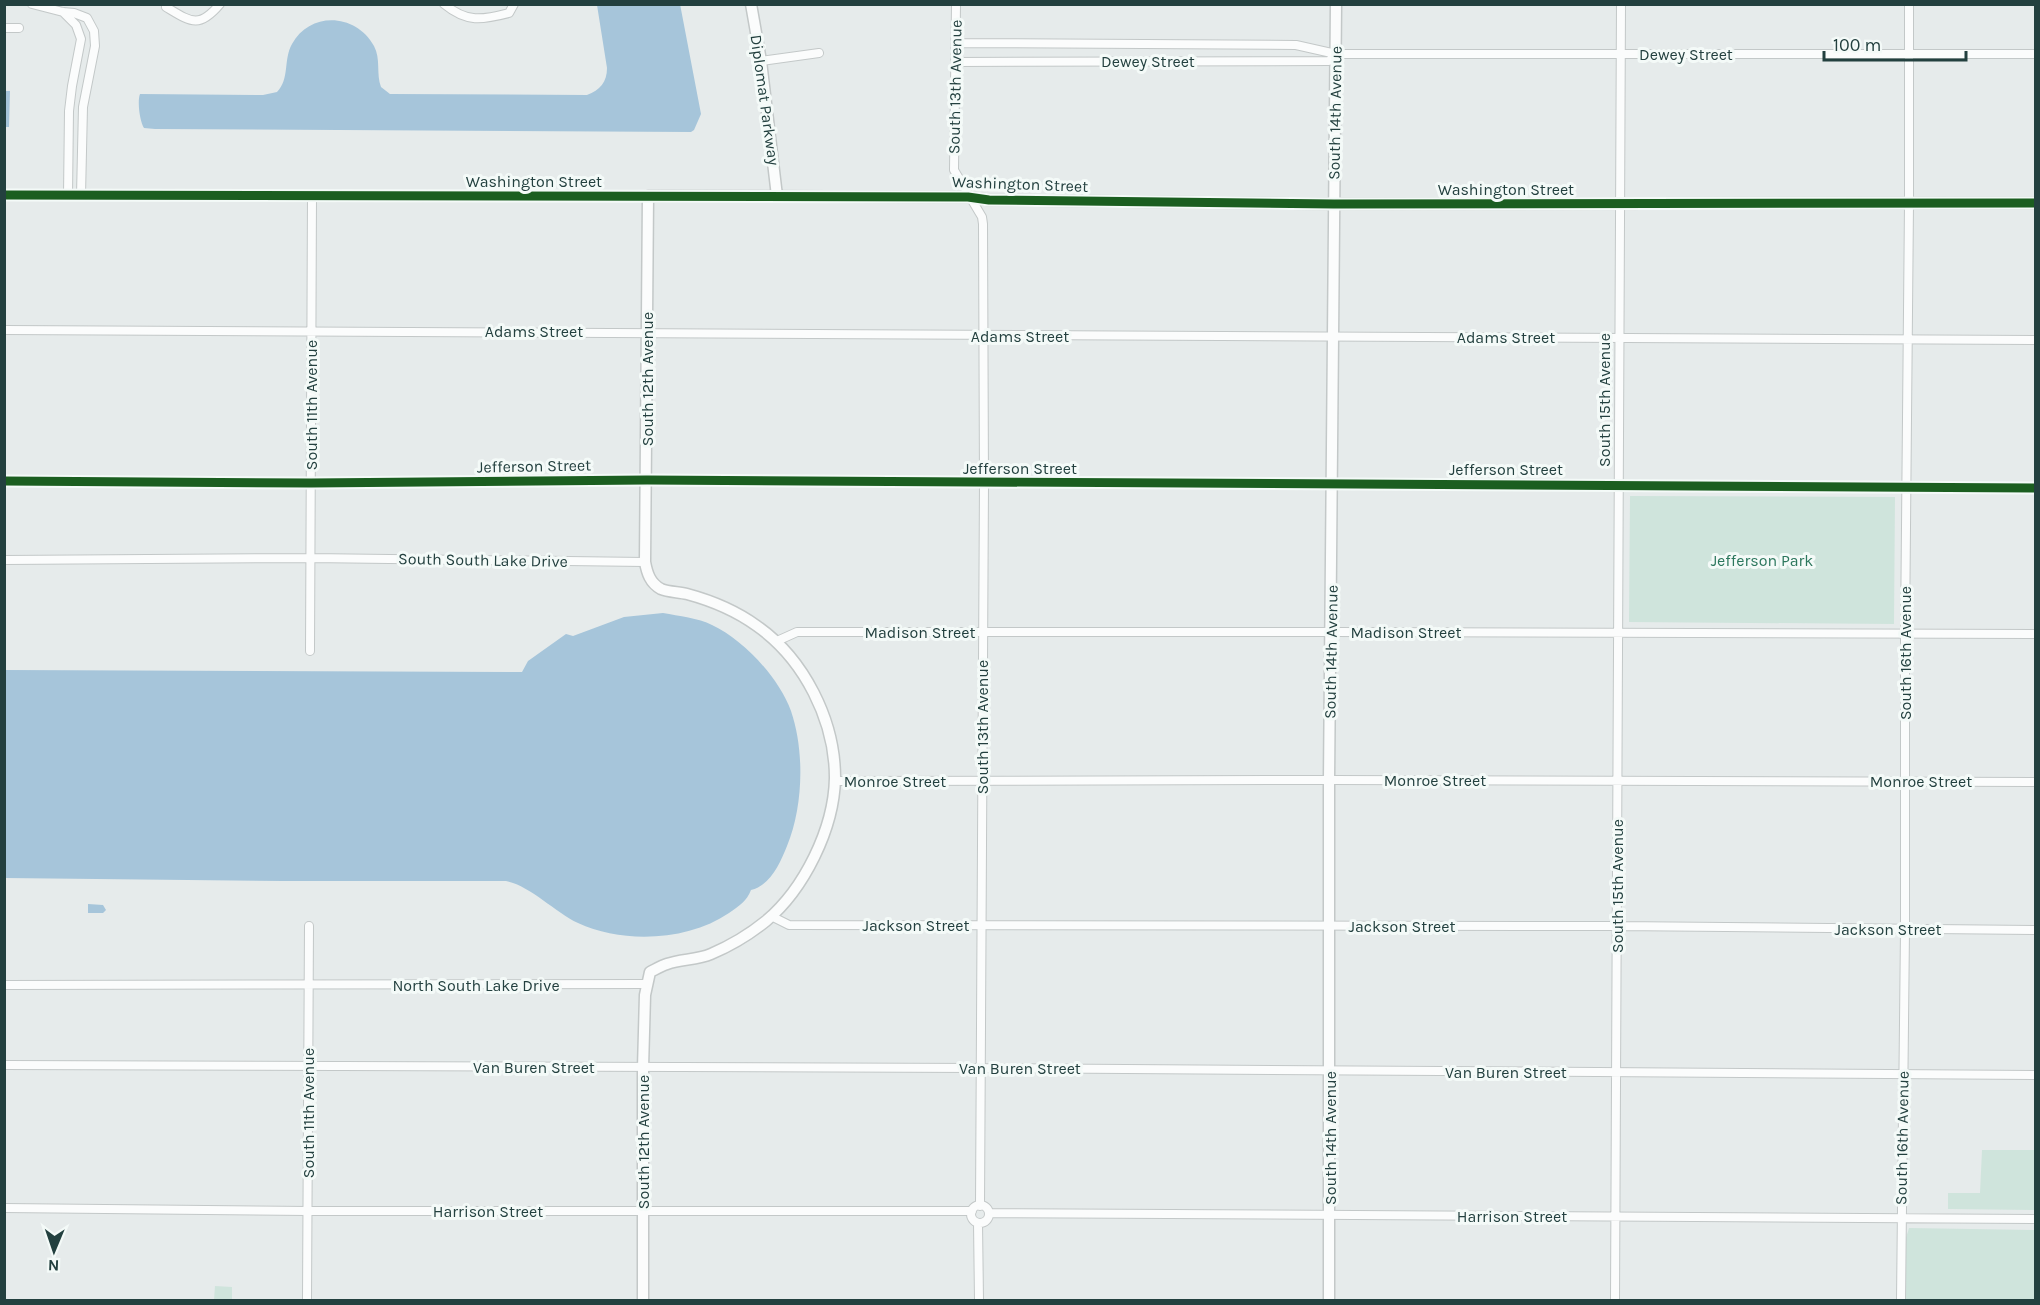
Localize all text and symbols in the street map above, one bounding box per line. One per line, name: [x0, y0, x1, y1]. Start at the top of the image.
street label: South 13th Avenue: [944, 20, 966, 154]
scale bar: [1824, 24, 1966, 62]
street label: Diplomat Parkway: [746, 33, 784, 167]
text: 100 m: [1833, 34, 1881, 56]
street label: Dewey Street: [1639, 45, 1733, 64]
street label: South 14th Avenue: [1324, 46, 1346, 180]
street label: Dewey Street: [1101, 52, 1195, 71]
street label: Washington Street: [466, 172, 602, 191]
street label: Washington Street: [952, 172, 1088, 196]
street label: Washington Street: [1438, 180, 1574, 199]
street label: South 12th Avenue: [638, 312, 657, 446]
street label: Adams Street: [485, 322, 583, 341]
street label: Adams Street: [971, 327, 1069, 346]
street label: Adams Street: [1457, 328, 1555, 347]
street label: South 15th Avenue: [1595, 333, 1614, 467]
street label: South 11th Avenue: [302, 340, 321, 470]
street label: Jefferson Street: [477, 456, 591, 476]
street label: Jefferson Street: [963, 459, 1077, 478]
street label: Jefferson Street: [1449, 460, 1563, 479]
street label: South South Lake Drive: [398, 549, 568, 571]
park label: Jefferson Park: [1711, 551, 1813, 570]
street label: South 14th Avenue: [1320, 585, 1342, 719]
street label: South 16th Avenue: [1896, 586, 1915, 720]
street label: Madison Street: [864, 623, 976, 642]
street label: Madison Street: [1350, 623, 1462, 642]
street label: South 13th Avenue: [973, 660, 992, 794]
street label: Monroe Street: [1384, 771, 1486, 790]
street label: Monroe Street: [844, 772, 946, 791]
street label: Monroe Street: [1870, 772, 1972, 791]
street label: South 15th Avenue: [1608, 819, 1627, 953]
street label: Jackson Street: [862, 916, 970, 935]
street label: Jackson Street: [1348, 917, 1456, 936]
street label: Jackson Street: [1834, 920, 1942, 939]
street label: North South Lake Drive: [392, 976, 560, 995]
street label: South 11th Avenue: [299, 1048, 318, 1178]
street label: Van Buren Street: [473, 1058, 595, 1077]
street label: Van Buren Street: [959, 1059, 1081, 1078]
street label: Van Buren Street: [1445, 1063, 1567, 1082]
street label: South 14th Avenue: [1321, 1071, 1340, 1205]
street label: South 16th Avenue: [1891, 1071, 1913, 1205]
street label: South 12th Avenue: [634, 1075, 653, 1209]
street label: Harrison Street: [433, 1202, 543, 1221]
street label: Harrison Street: [1457, 1207, 1567, 1226]
north arrow: [24, 1221, 84, 1281]
text: N: [47, 1256, 60, 1275]

